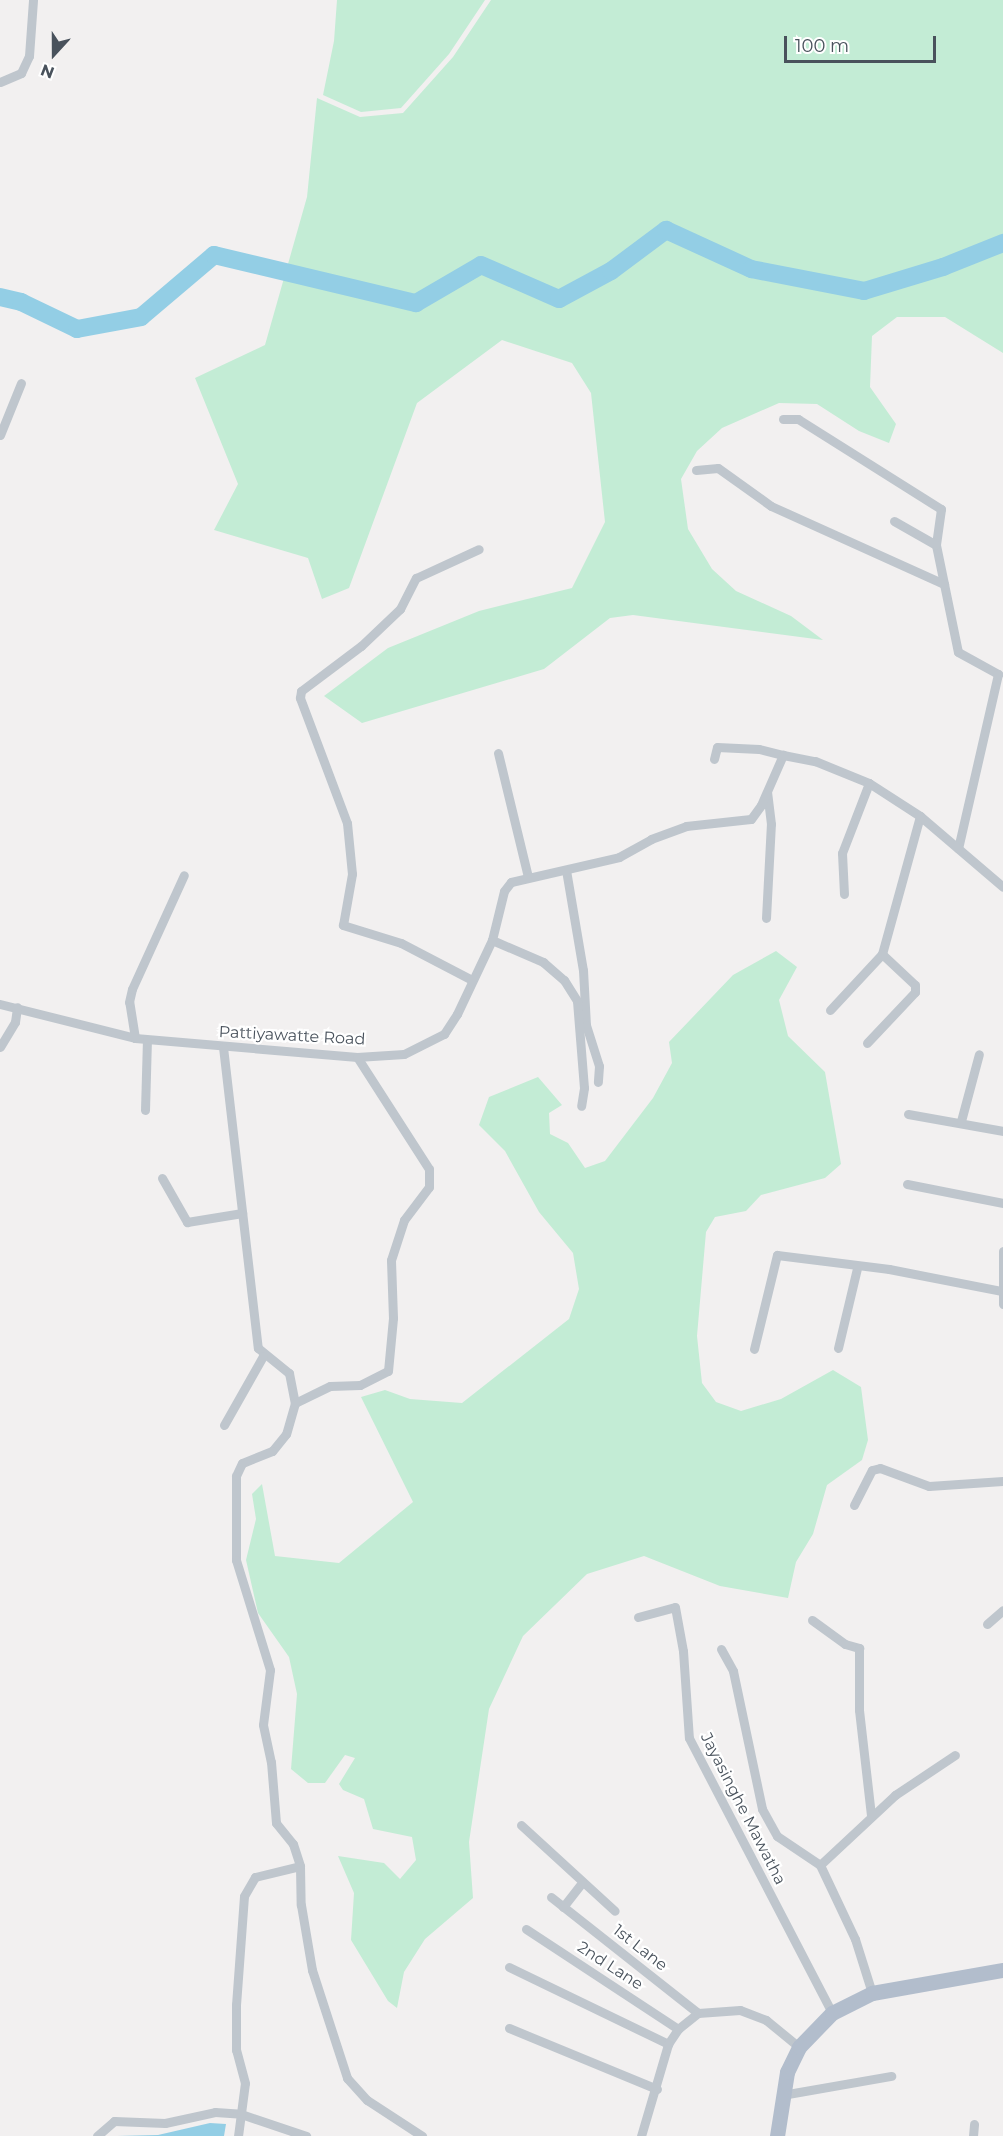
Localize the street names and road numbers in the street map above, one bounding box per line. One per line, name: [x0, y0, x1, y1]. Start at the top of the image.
street label: Pattiyawatte Road: [218, 1023, 366, 1049]
street label: Jayasinghe Mawatha: [696, 1730, 790, 1888]
street label: 1st Lane: [609, 1921, 671, 1975]
street label: 2nd Lane: [574, 1938, 646, 1994]

